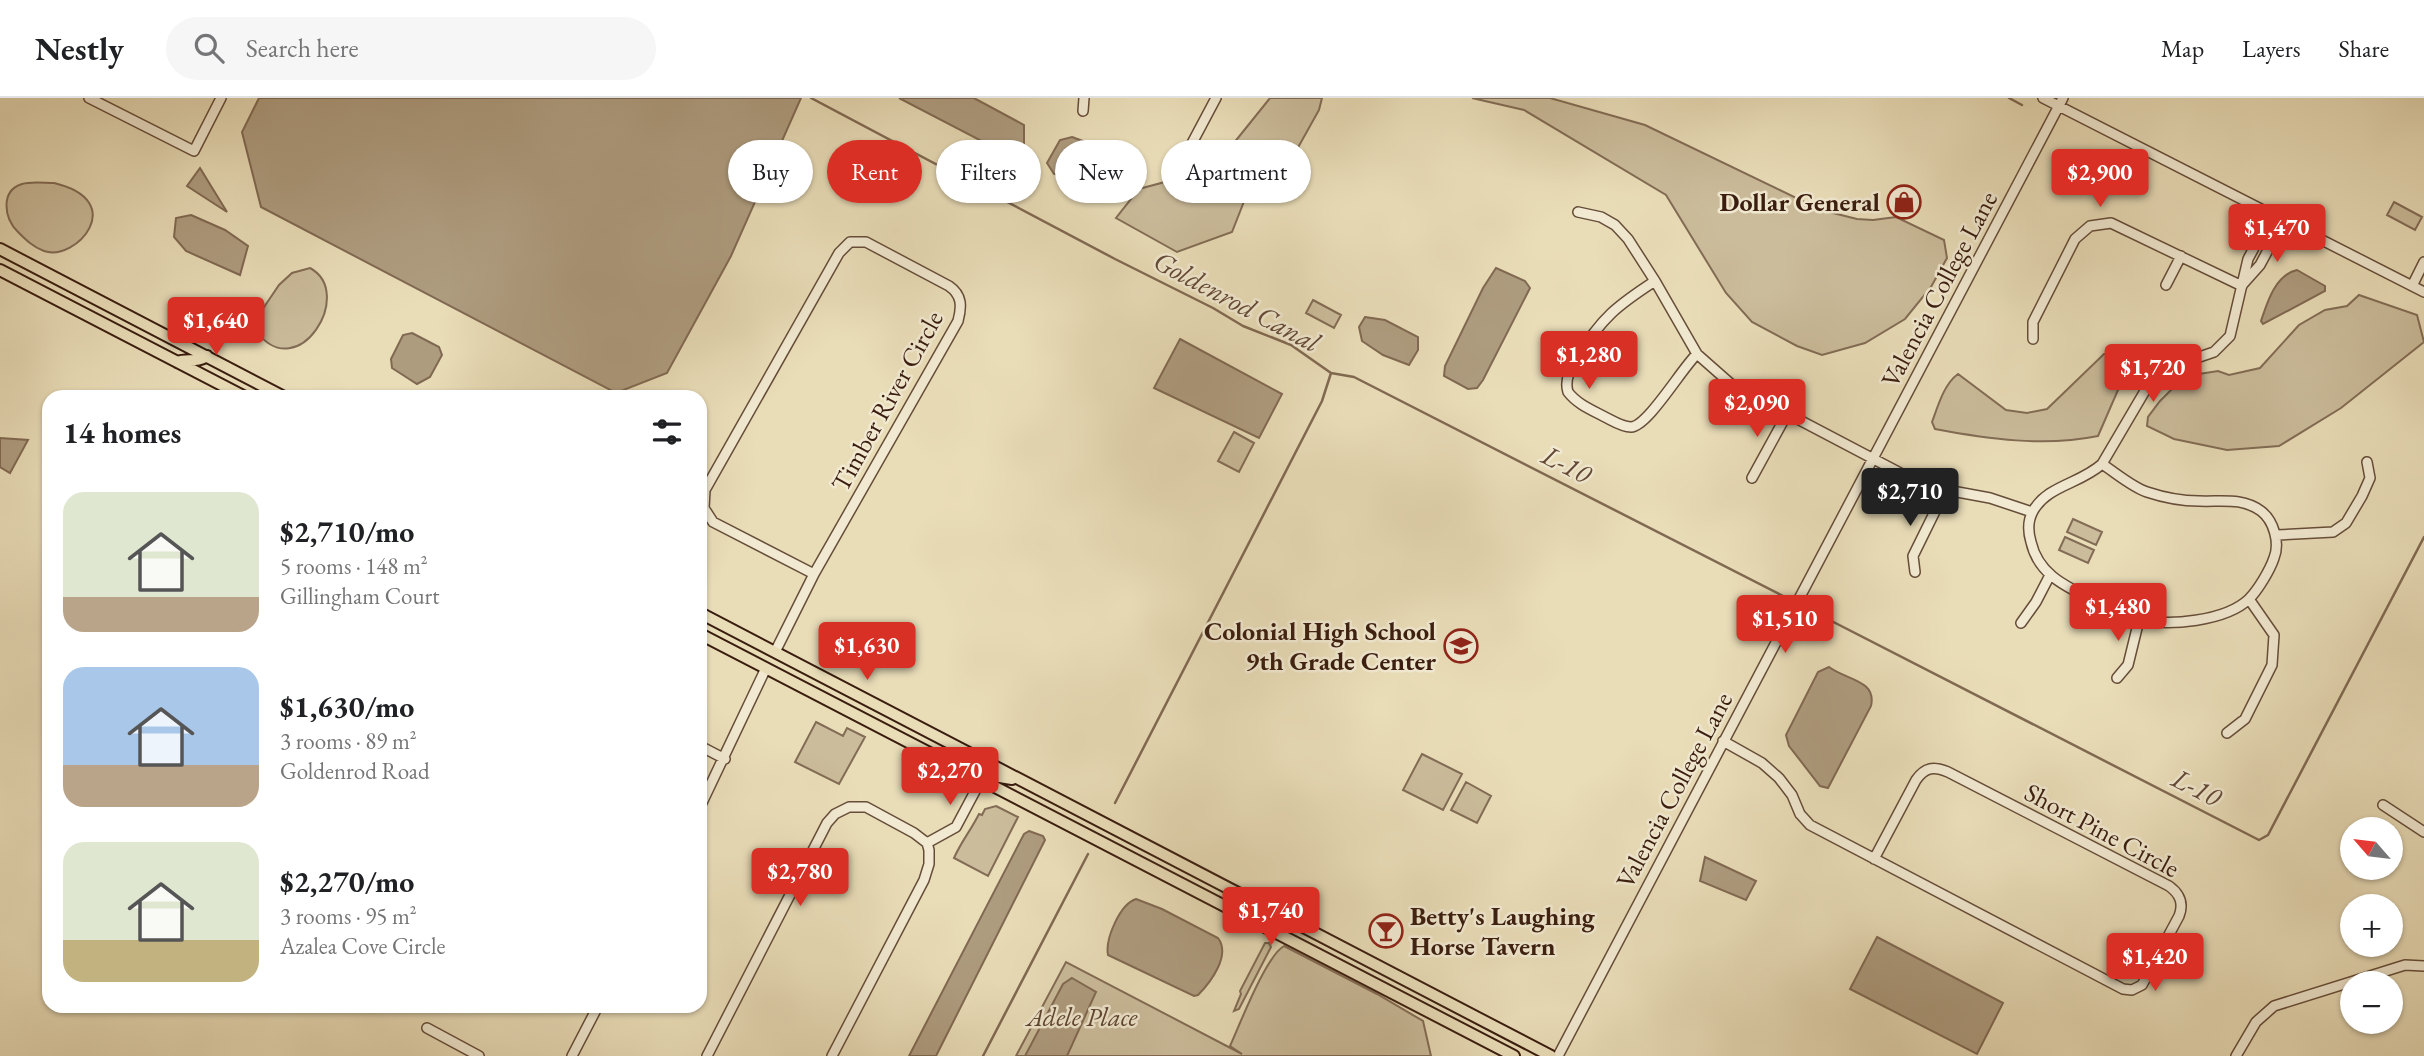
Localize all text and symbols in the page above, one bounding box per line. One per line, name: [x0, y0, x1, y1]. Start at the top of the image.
search box: [166, 17, 656, 80]
text: Nestly: [35, 27, 124, 70]
icon: search: [190, 29, 228, 67]
text: Search here: [246, 31, 359, 65]
text: Map: [2161, 33, 2204, 64]
text: Layers: [2242, 33, 2301, 64]
text: Share: [2339, 33, 2389, 64]
chip: Buy: [728, 140, 813, 203]
chip: Rent: [827, 140, 922, 203]
chip: Filters: [936, 140, 1041, 203]
chip: New: [1055, 140, 1147, 203]
chip: Apartment: [1161, 140, 1311, 203]
pin: $2,900: [2043, 150, 2157, 209]
text: $2,900: [2068, 157, 2132, 187]
shop icon: Dollar General: [1885, 183, 1923, 221]
place label: Dollar General: [1720, 185, 1880, 219]
street label: Valencia College Lane: [1873, 185, 2005, 393]
pin: $1,470: [2220, 204, 2334, 264]
text: $1,470: [2245, 212, 2309, 242]
water label: Goldenrod Canal: [1147, 242, 1327, 360]
pin: $1,640: [159, 298, 273, 357]
text: $1,640: [184, 305, 248, 335]
street label: Timber River Circle: [823, 305, 951, 497]
pin: $1,280: [1532, 331, 1646, 391]
text: $1,280: [1557, 339, 1621, 369]
pin: $1,720: [2096, 344, 2210, 404]
text: $1,720: [2121, 352, 2185, 382]
pin: $2,090: [1700, 380, 1814, 439]
text: $2,090: [1725, 387, 1789, 417]
text: 14 homes: [63, 413, 181, 452]
icon: filters: [648, 413, 686, 451]
water label: L-10: [1535, 436, 1599, 492]
pin: $2,710: [1853, 468, 1967, 528]
text: $2,710: [1878, 476, 1942, 506]
text: $2,710/mo: [280, 512, 414, 551]
icon: home: [119, 520, 203, 604]
text: 5 rooms · 148 m²: [280, 551, 428, 581]
text: Gillingham Court: [280, 581, 439, 611]
pin: $1,480: [2061, 584, 2175, 643]
text: $1,480: [2086, 591, 2150, 621]
pin: $1,510: [1728, 596, 1842, 655]
text: $1,510: [1753, 603, 1817, 633]
place label: Colonial High School 9th Grade Center: [1204, 614, 1436, 678]
pin: $1,630: [810, 622, 924, 682]
school or university icon: Colonial High School 9th Grade Center: [1442, 627, 1480, 665]
text: $1,630: [835, 630, 899, 660]
street label: Valencia College Lane: [1608, 686, 1740, 894]
text: $1,630/mo: [280, 687, 414, 726]
icon: home: [119, 695, 203, 779]
text: 3 rooms · 89 m²: [280, 726, 417, 756]
pin: $2,270: [893, 748, 1007, 807]
text: $2,270: [918, 755, 982, 785]
text: Goldenrod Road: [280, 756, 430, 786]
water label: L-10: [2165, 759, 2229, 815]
street label: Short Pine Circle: [2019, 775, 2185, 885]
north arrow: [2340, 817, 2403, 880]
map controls: [2340, 817, 2403, 1034]
pin: $2,780: [743, 848, 857, 908]
text: $2,780: [768, 856, 832, 886]
text: $2,270/mo: [280, 862, 414, 901]
icon: home: [119, 870, 203, 954]
pin: $1,740: [1214, 888, 1328, 947]
button: +: [2340, 894, 2403, 957]
text: $1,740: [1239, 895, 1303, 925]
place label: Betty's Laughing Horse Tavern: [1410, 899, 1596, 963]
text: 3 rooms · 95 m²: [280, 901, 417, 931]
bar icon: Betty's Laughing Horse Tavern: [1367, 912, 1405, 950]
text: Azalea Cove Circle: [280, 931, 446, 961]
pin: $1,420: [2098, 934, 2212, 993]
text: $1,420: [2123, 941, 2187, 971]
button: −: [2340, 971, 2403, 1034]
park label: Adele Place: [1025, 1000, 1139, 1034]

